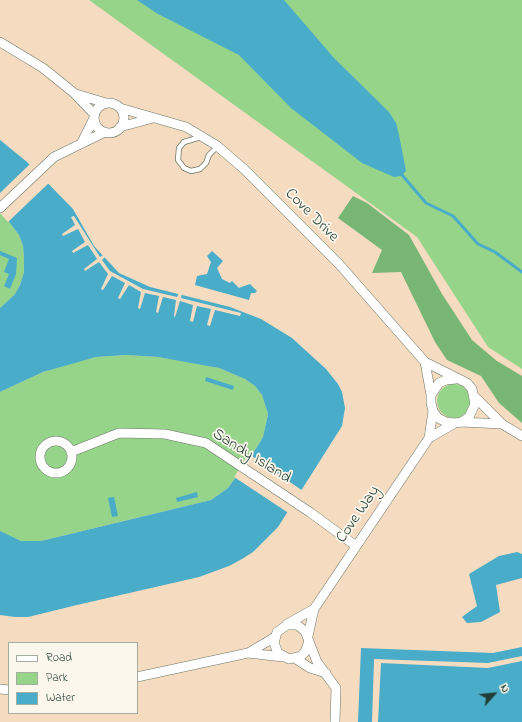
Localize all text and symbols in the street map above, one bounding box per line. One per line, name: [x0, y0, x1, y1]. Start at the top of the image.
street label: Cove Drive: [280, 185, 342, 247]
street label: Sandy Island: [208, 425, 294, 489]
street label: Cove Way: [333, 483, 385, 547]
legend: [8, 642, 138, 714]
text: Road: [46, 649, 72, 667]
text: Park: [46, 669, 68, 687]
north arrow: [474, 674, 514, 714]
text: N: [496, 682, 514, 695]
text: Water: [46, 689, 75, 707]

